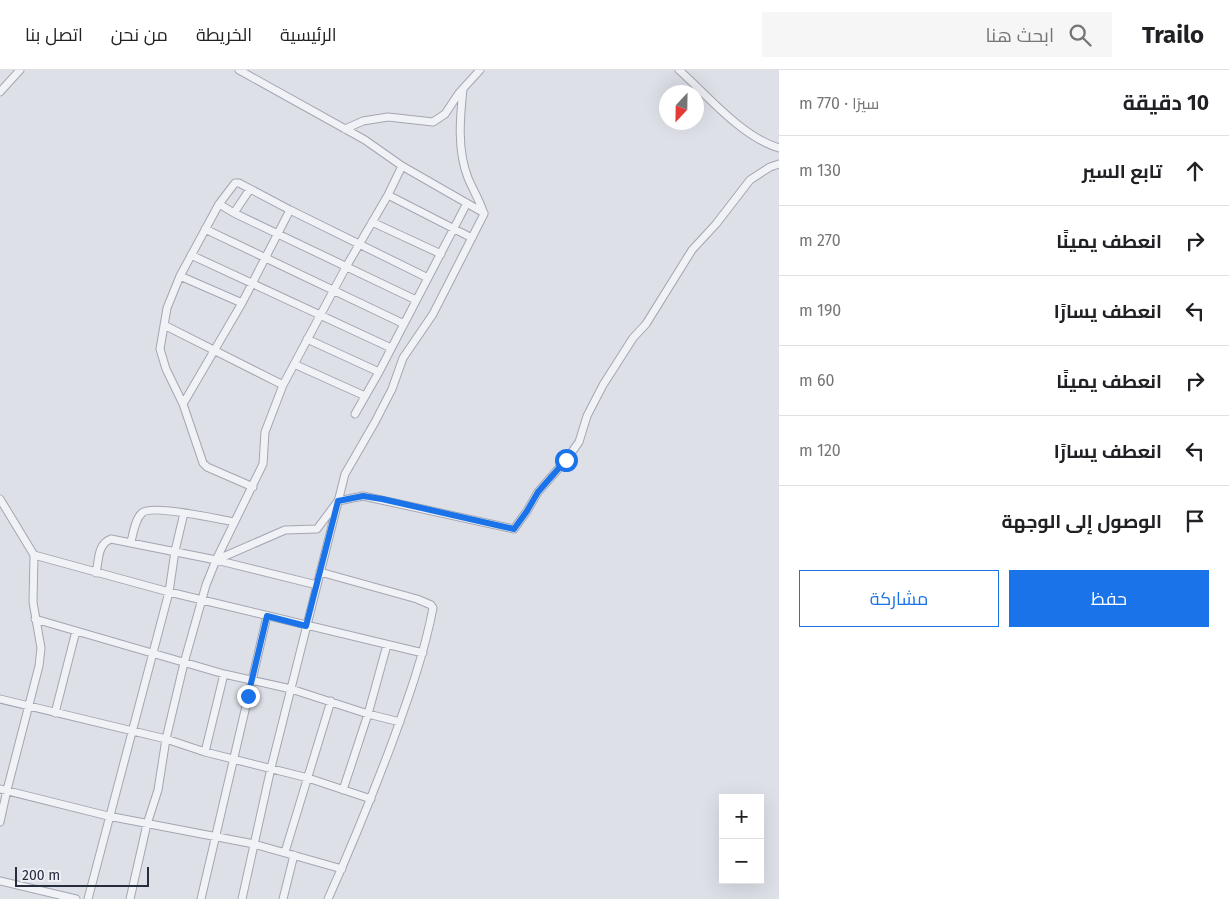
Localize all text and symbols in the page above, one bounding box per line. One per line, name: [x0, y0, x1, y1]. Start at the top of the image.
search box: [762, 12, 1112, 57]
icon: search: [1066, 21, 1094, 49]
text: Trailo: [1142, 21, 1204, 49]
text: اتصل بنا: [25, 24, 83, 46]
text: من نحن: [111, 24, 168, 46]
text: الخريطة: [196, 24, 252, 46]
text: الرئيسية: [280, 24, 337, 46]
text: ابحث هنا: [986, 24, 1054, 47]
north arrow: [659, 85, 704, 130]
text: 10 دقيقة: [1123, 90, 1209, 116]
text: سيرًا · 770 m: [799, 94, 879, 113]
icon: ahead: [1181, 157, 1209, 185]
text: تابع السير: [1082, 160, 1162, 183]
text: 130 m: [799, 161, 841, 180]
icon: right: [1181, 227, 1209, 255]
text: انعطف يمينًا: [1056, 230, 1162, 253]
text: 270 m: [799, 231, 841, 250]
icon: left: [1181, 297, 1209, 325]
text: انعطف يسارًا: [1054, 300, 1162, 323]
text: 190 m: [799, 301, 841, 320]
icon: right: [1181, 367, 1209, 395]
text: انعطف يمينًا: [1056, 370, 1162, 393]
text: 60 m: [799, 371, 834, 390]
icon: left: [1181, 437, 1209, 465]
text: انعطف يسارًا: [1054, 440, 1162, 463]
text: 120 m: [799, 441, 841, 460]
route start: [555, 449, 578, 472]
icon: arrive: [1181, 507, 1209, 535]
text: الوصول إلى الوجهة: [1002, 510, 1162, 533]
button: مشاركة: [799, 570, 999, 627]
button: حفظ: [1009, 570, 1209, 627]
route end: [237, 685, 260, 708]
map controls: [719, 794, 764, 884]
button: +: [719, 794, 764, 839]
button: −: [719, 839, 764, 884]
scale bar: [15, 864, 149, 887]
text: 200 m: [22, 867, 60, 884]

